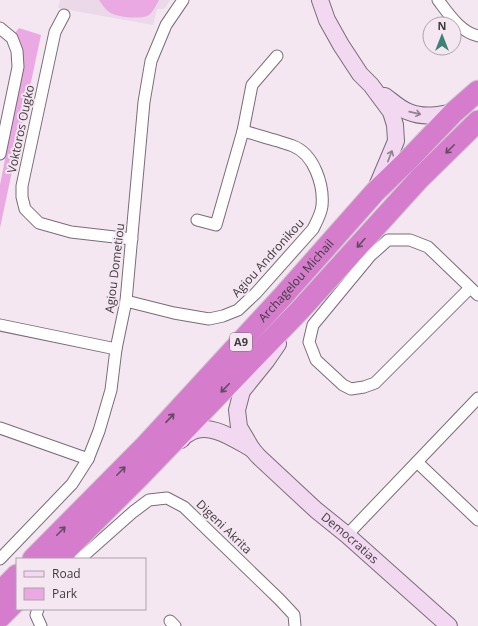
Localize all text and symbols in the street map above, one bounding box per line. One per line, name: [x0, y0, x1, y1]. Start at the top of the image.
north arrow: [422, 16, 462, 56]
text: N: [438, 18, 446, 33]
street label: Voktoros Ougko: [3, 83, 38, 175]
one-way arrow: [408, 110, 421, 118]
one-way arrow: [445, 144, 455, 153]
one-way arrow: [387, 150, 395, 162]
street label: Agiou Andronikou: [228, 215, 308, 301]
street label: Agiou Dometiou: [101, 222, 128, 314]
street label: Archagelou Michail: [254, 235, 337, 326]
one-way arrow: [356, 238, 366, 248]
road number: A9: [230, 333, 252, 351]
one-way arrow: [220, 383, 230, 393]
one-way arrow: [166, 413, 175, 424]
one-way arrow: [116, 466, 126, 476]
street label: Digeni Akrita: [193, 496, 256, 558]
street label: Democratias: [318, 508, 383, 567]
one-way arrow: [56, 526, 66, 536]
legend: [16, 558, 146, 610]
text: Road: [52, 565, 81, 582]
text: Park: [52, 585, 78, 602]

